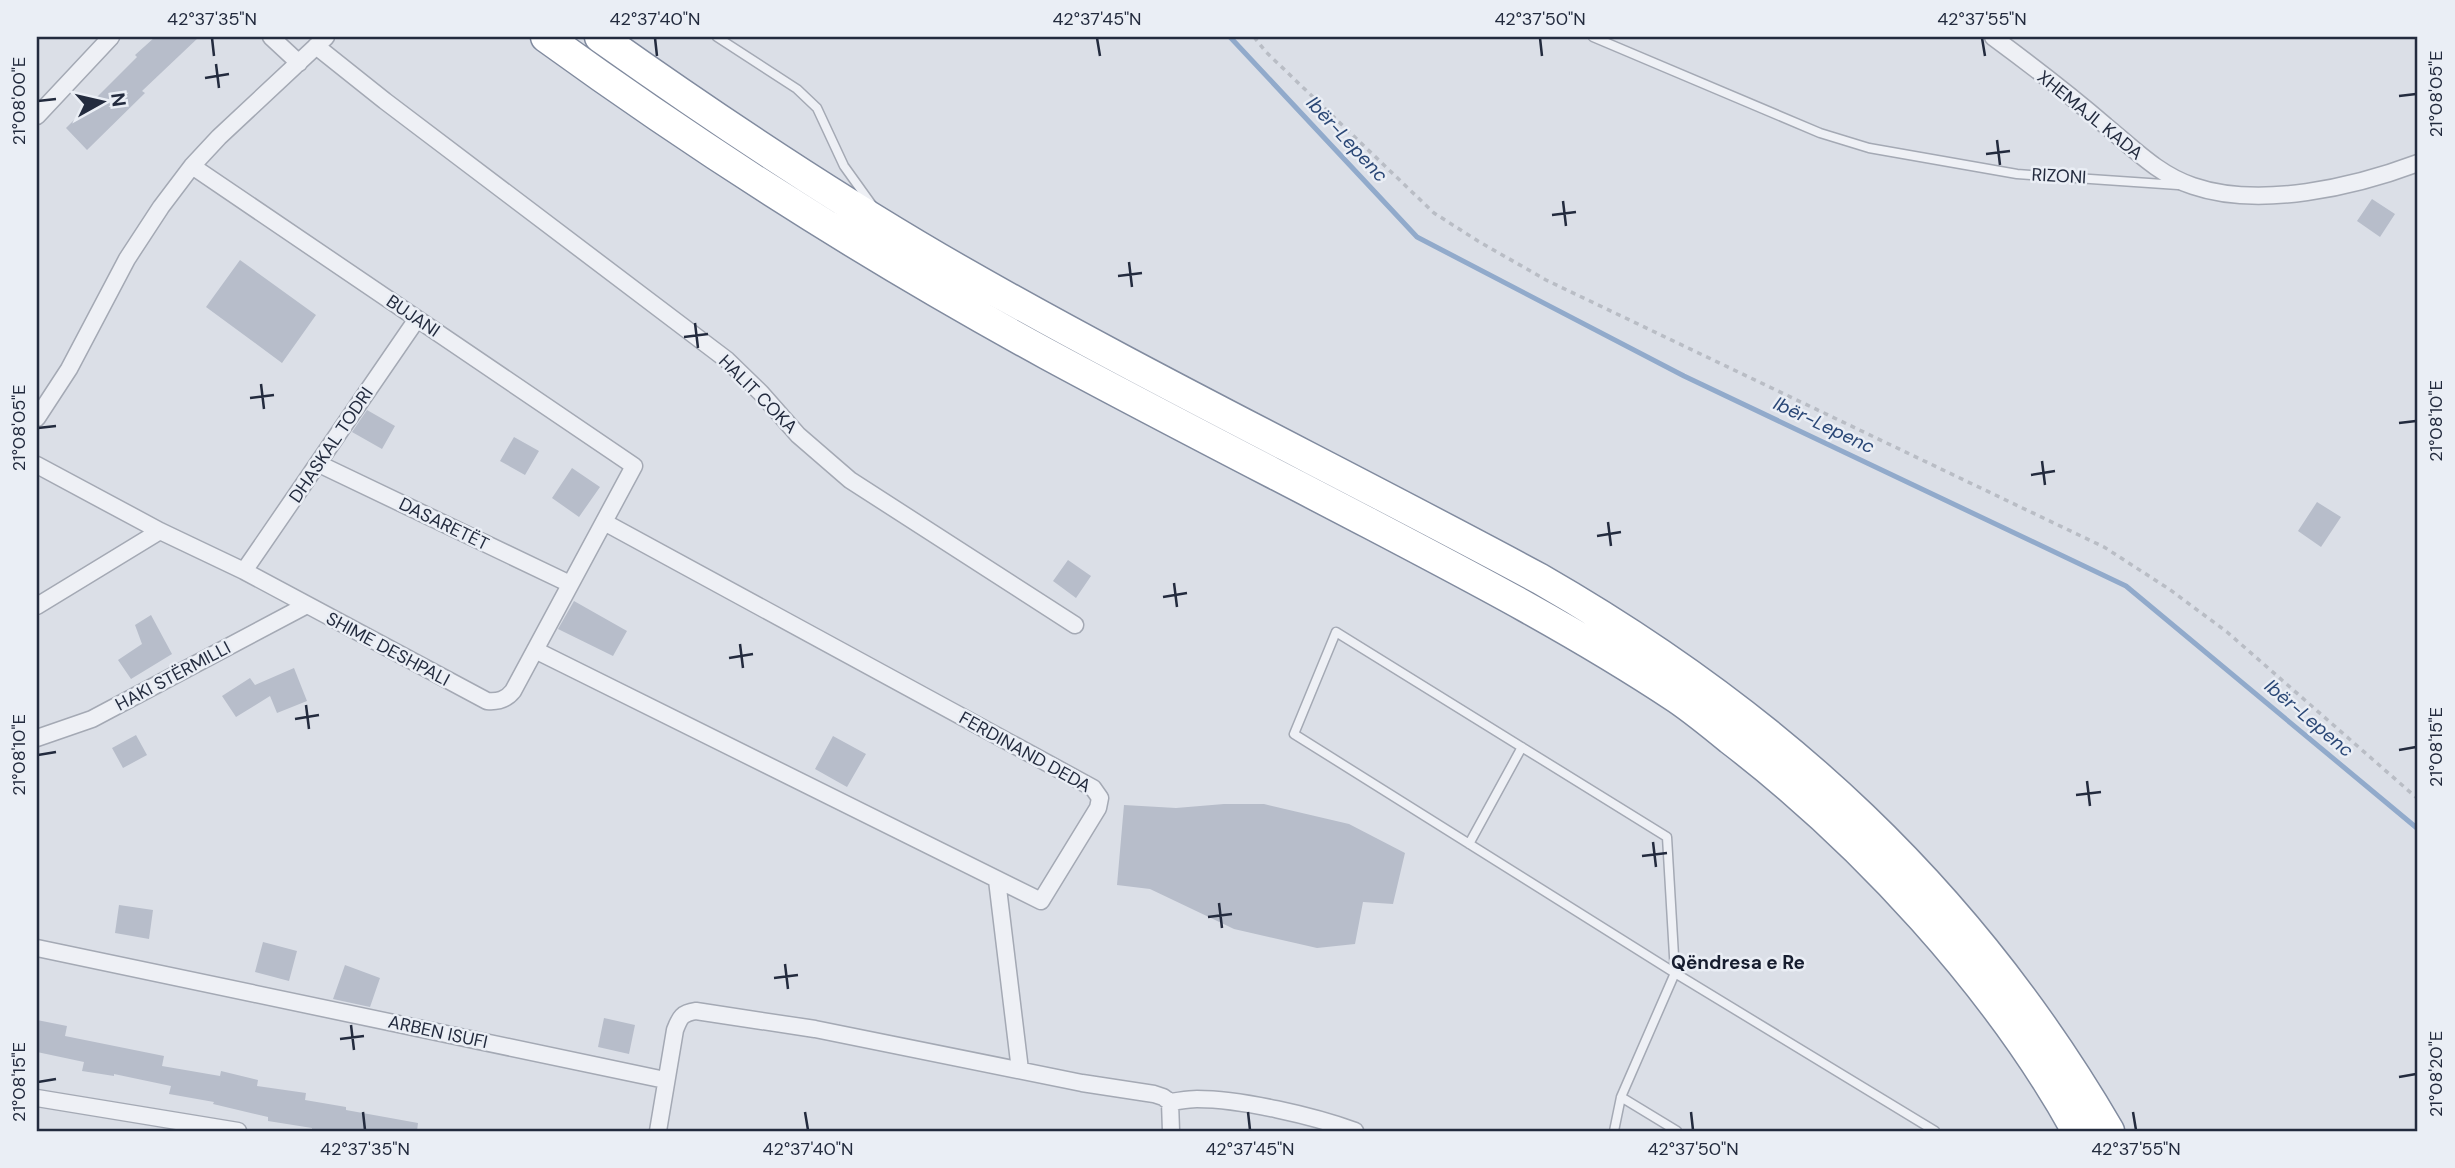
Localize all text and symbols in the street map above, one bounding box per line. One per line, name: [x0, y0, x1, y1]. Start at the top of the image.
text: 42°37'35"N: [167, 7, 257, 31]
text: 42°37'40"N: [610, 7, 700, 31]
text: 42°37'45"N: [1052, 7, 1142, 31]
text: 42°37'50"N: [1494, 7, 1586, 31]
text: 42°37'55"N: [1937, 7, 2027, 31]
text: 21°08'05"E: [2424, 51, 2448, 137]
text: 21°08'00"E: [7, 57, 31, 145]
street label: XHEMAJL KADA: [2032, 65, 2148, 165]
north arrow: [66, 66, 136, 136]
text: N: [105, 91, 132, 108]
water label: Ibër-Lepenc: [1301, 91, 1393, 187]
street label: RIZONI: [2031, 163, 2087, 189]
street label: BUJANI: [382, 289, 444, 343]
street label: HALIT COKA: [713, 349, 803, 439]
text: 21°08'10"E: [2424, 380, 2448, 462]
street label: DHASKAL TODRI: [283, 383, 379, 507]
text: 21°08'05"E: [7, 385, 31, 471]
water label: Ibër-Lepenc: [1769, 391, 1879, 459]
street label: DASARETËT: [395, 492, 493, 556]
street label: SHIME DESHPALI: [322, 606, 454, 692]
street label: HAKI STËRMILLI: [111, 636, 235, 716]
water label: Ibër-Lepenc: [2259, 673, 2359, 763]
street label: FERDINAND DEDA: [955, 706, 1095, 798]
text: 21°08'15"E: [2424, 707, 2448, 787]
text: 21°08'10"E: [7, 714, 31, 796]
district label: Qëndresa e Re: [1671, 950, 1805, 975]
street label: ARBEN ISUFI: [386, 1010, 490, 1054]
text: 21°08'20"E: [2424, 1031, 2448, 1117]
text: 21°08'15"E: [7, 1042, 31, 1122]
text: 42°37'35"N: [320, 1137, 410, 1161]
text: 42°37'40"N: [763, 1137, 853, 1161]
text: 42°37'45"N: [1205, 1137, 1295, 1161]
text: 42°37'50"N: [1647, 1137, 1739, 1161]
text: 42°37'55"N: [2091, 1137, 2181, 1161]

